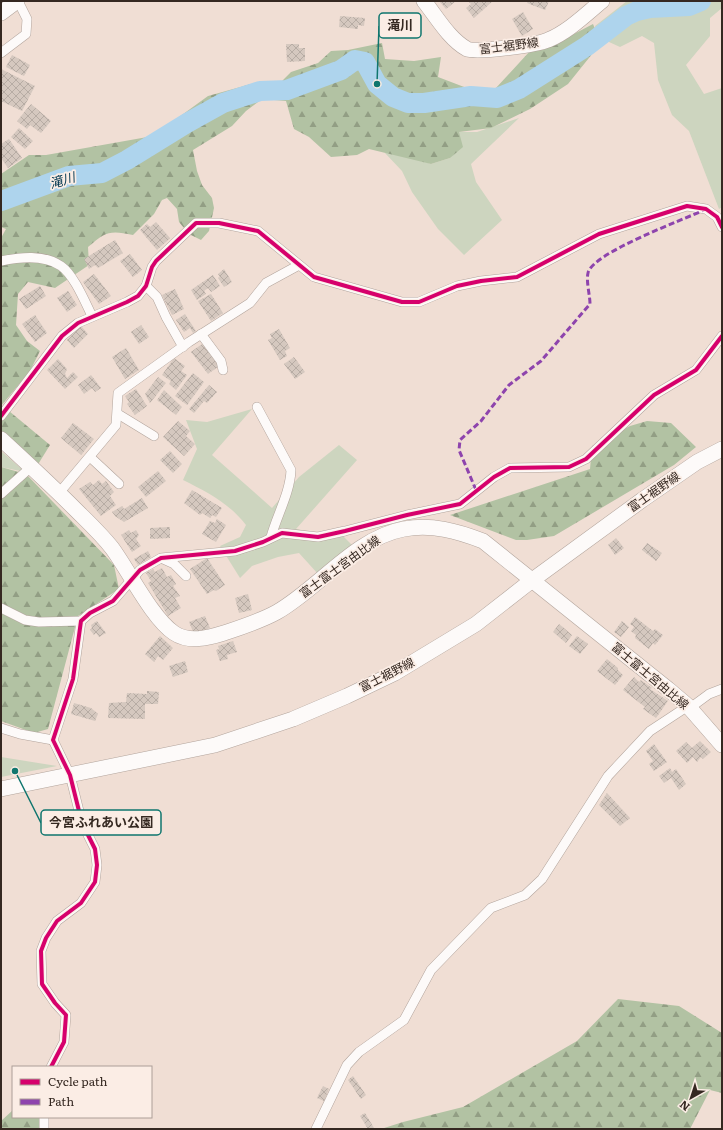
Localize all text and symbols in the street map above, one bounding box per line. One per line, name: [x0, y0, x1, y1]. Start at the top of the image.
callout: 滝川: [379, 13, 421, 38]
text: 滝川: [387, 15, 413, 34]
street label: 富士裾野線: [478, 32, 540, 58]
water label: 滝川: [47, 166, 79, 192]
street label: 富士裾野線: [624, 467, 683, 516]
street label: 富士富士宮由比線: [295, 531, 384, 602]
street label: 富士富士宮由比線: [608, 637, 693, 713]
street label: 富士裾野線: [356, 652, 417, 696]
callout: 今宮ふれあい公園: [41, 810, 161, 835]
text: 今宮ふれあい公園: [49, 812, 153, 831]
legend: [12, 1066, 152, 1118]
text: Cycle path: [48, 1072, 108, 1090]
north arrow: [671, 1078, 711, 1118]
text: Path: [48, 1092, 74, 1110]
text: N: [675, 1097, 693, 1116]

